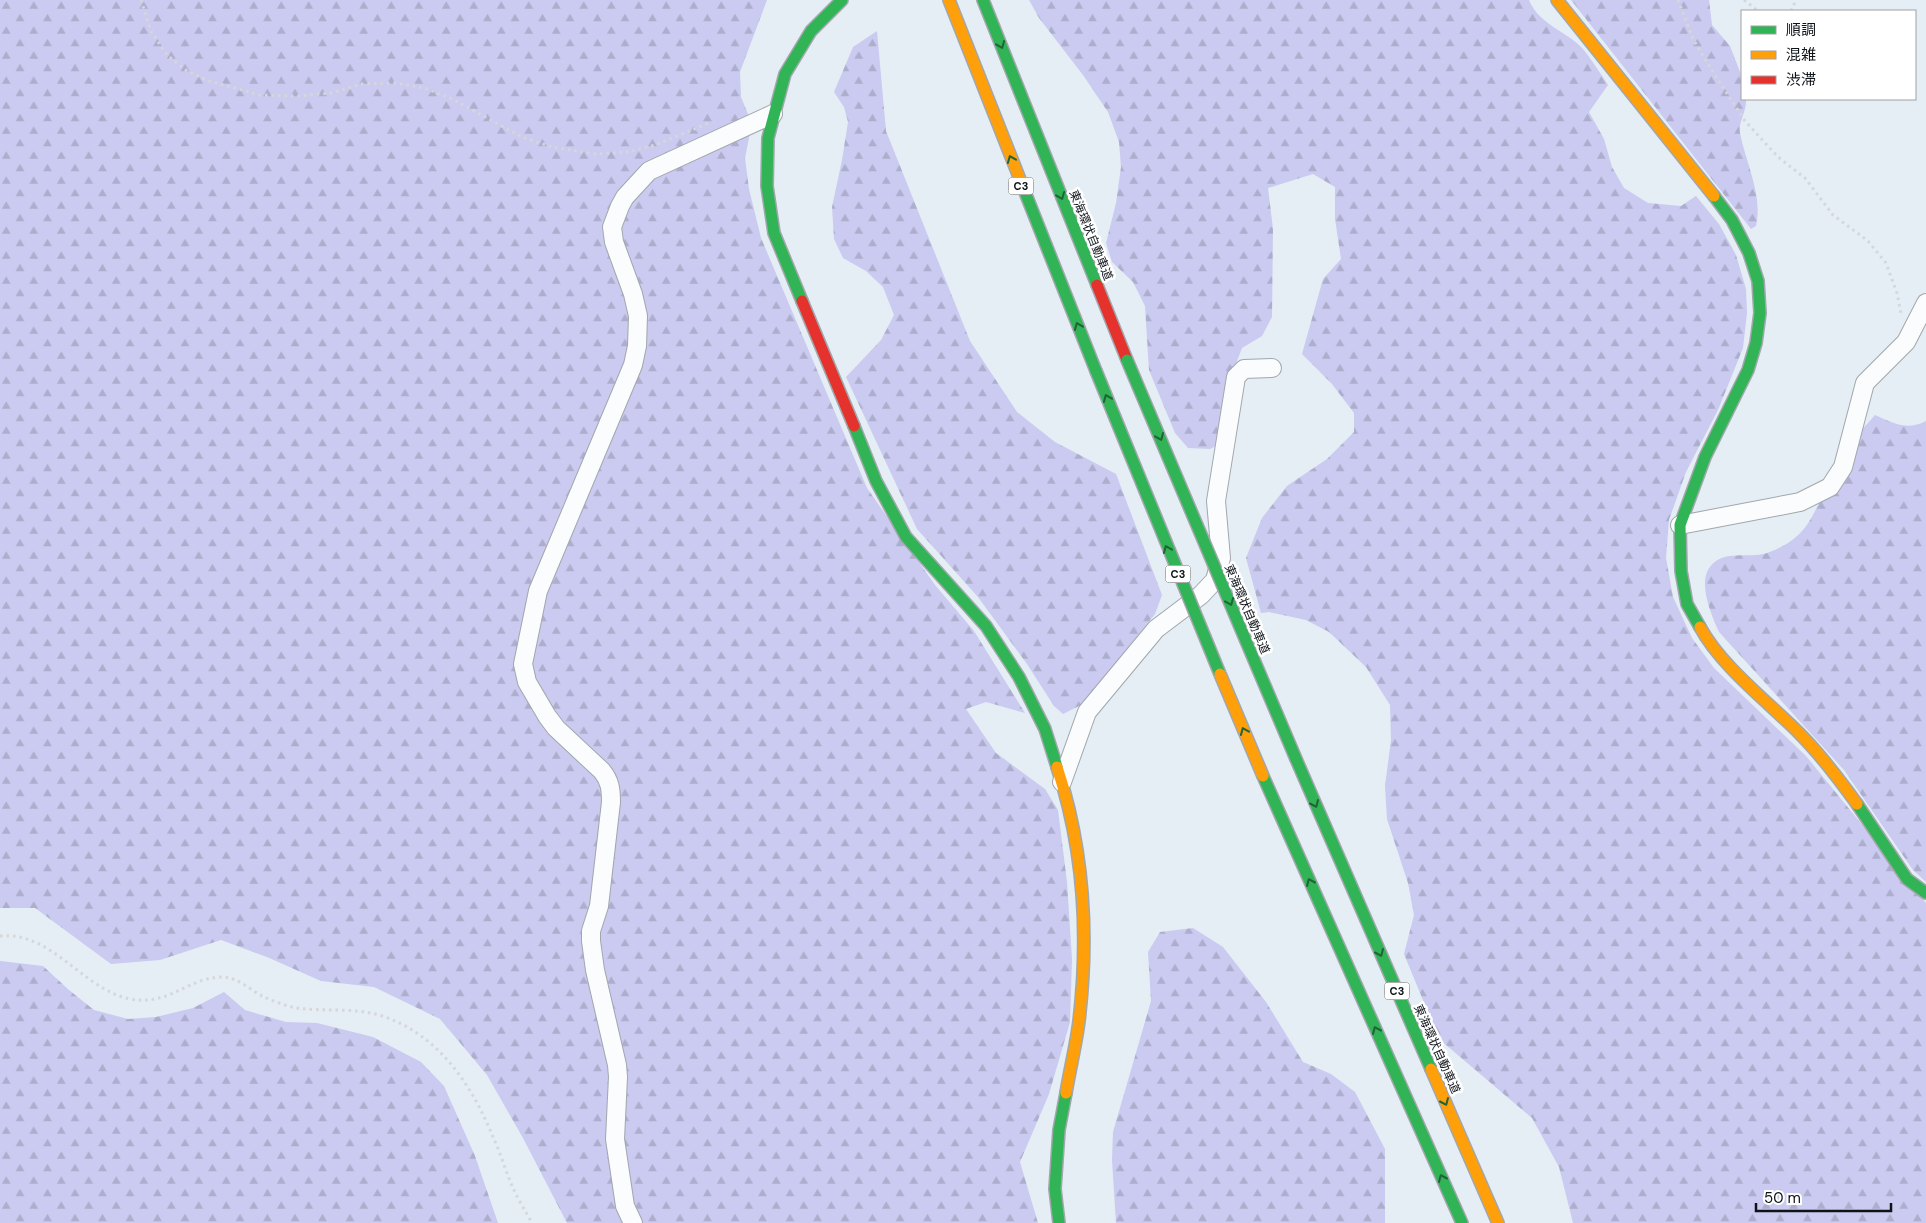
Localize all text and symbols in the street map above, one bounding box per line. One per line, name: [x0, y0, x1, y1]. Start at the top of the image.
legend: [1741, 10, 1916, 100]
text: 順調: [1786, 20, 1816, 40]
one-way arrow: [994, 40, 1005, 49]
text: 混雑: [1786, 45, 1816, 65]
text: 渋滞: [1786, 70, 1816, 90]
one-way arrow: [1006, 155, 1017, 164]
road number: C3: [1008, 178, 1034, 195]
street label: 東海環状自動車道: [1066, 187, 1116, 283]
one-way arrow: [1055, 191, 1065, 200]
one-way arrow: [1073, 322, 1084, 331]
one-way arrow: [1102, 394, 1113, 403]
one-way arrow: [1153, 432, 1164, 441]
one-way arrow: [1163, 545, 1174, 554]
street label: 東海環状自動車道: [1221, 562, 1273, 656]
road number: C3: [1166, 566, 1190, 582]
one-way arrow: [1224, 598, 1234, 606]
one-way arrow: [1239, 727, 1250, 736]
one-way arrow: [1309, 799, 1320, 808]
one-way arrow: [1306, 878, 1316, 887]
one-way arrow: [1374, 948, 1385, 957]
road number: C3: [1384, 982, 1410, 999]
street label: 東海環状自動車道: [1410, 1002, 1464, 1096]
one-way arrow: [1372, 1026, 1383, 1035]
one-way arrow: [1438, 1097, 1449, 1106]
one-way arrow: [1438, 1174, 1449, 1183]
scale bar: [1756, 1180, 1891, 1212]
text: 50 m: [1764, 1188, 1801, 1208]

